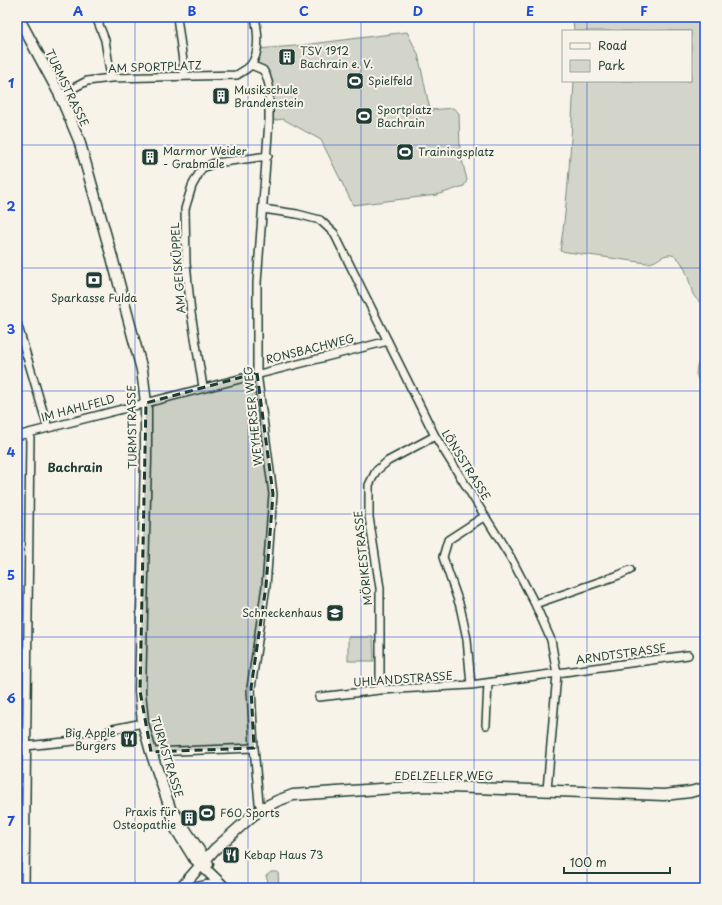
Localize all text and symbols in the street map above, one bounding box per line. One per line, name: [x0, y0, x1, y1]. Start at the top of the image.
text: A: [73, 1, 83, 20]
text: B: [188, 1, 197, 20]
text: C: [299, 1, 309, 20]
text: D: [413, 1, 423, 20]
text: E: [526, 1, 534, 20]
text: F: [640, 1, 648, 20]
legend: [562, 30, 692, 82]
text: Road: [598, 36, 627, 54]
place label: TSV 1912 Bachrain e. V.: [300, 42, 373, 72]
street label: TURMSTRASSE: [41, 46, 94, 129]
building icon: TSV 1912 Bachrain e. V.: [277, 47, 297, 67]
street label: AM SPORTPLATZ: [108, 56, 202, 77]
text: Park: [598, 56, 625, 74]
sports icon: Spielfeld: [345, 71, 365, 91]
place label: Spielfeld: [368, 72, 412, 89]
text: 1: [8, 73, 14, 92]
place label: Musikschule Brandenstein: [234, 81, 304, 111]
building icon: Musikschule Brandenstein: [211, 86, 231, 106]
place label: Sportplatz Bachrain: [377, 101, 431, 131]
sports icon: Sportplatz Bachrain: [354, 106, 374, 126]
place label: Marmor Weider - Grabmale: [163, 142, 247, 172]
sports icon: Trainingsplatz: [395, 142, 415, 162]
place label: Trainingsplatz: [418, 143, 494, 160]
building icon: Marmor Weider - Grabmale: [140, 147, 160, 167]
text: 2: [6, 196, 16, 215]
street label: AM GEISKÜPPEL: [166, 221, 189, 314]
bank icon: Sparkasse Fulda: [84, 270, 104, 290]
place label: Sparkasse Fulda: [51, 289, 137, 306]
text: 3: [7, 319, 16, 338]
street label: RONSBACHWEG: [264, 329, 356, 368]
street label: WEYHERSER WEG: [239, 365, 266, 467]
street label: TURMSTRASSE: [122, 385, 141, 469]
street label: IM HAHLFELD: [39, 390, 117, 426]
street label: LÖNSSTRASSE: [438, 426, 495, 503]
text: 4: [7, 442, 16, 461]
district label: Bachrain: [47, 458, 103, 476]
street label: MÖRIKESTRASSE: [349, 510, 376, 606]
text: 5: [7, 565, 15, 584]
school or university icon: Schneckenhaus: [325, 603, 345, 623]
place label: Schneckenhaus: [242, 604, 322, 621]
street label: ARNDTSTRASSE: [575, 639, 668, 668]
street label: UHLANDSTRASSE: [353, 667, 453, 690]
text: 6: [6, 688, 16, 707]
street label: TURMSTRASSE: [147, 714, 188, 800]
place label: Big Apple Burgers: [65, 724, 116, 754]
restaurant icon: Big Apple Burgers: [119, 729, 139, 749]
street label: EDELZELLER WEG: [395, 767, 493, 784]
place label: Praxis für Osteopathie: [113, 803, 177, 833]
sports icon: F60 Sports: [197, 803, 217, 823]
place label: F60 Sports: [220, 804, 280, 821]
building icon: Praxis für Osteopathie: [179, 808, 199, 828]
text: 7: [7, 811, 15, 830]
restaurant icon: Kebap Haus 73: [221, 845, 241, 865]
place label: Kebap Haus 73: [244, 846, 323, 863]
scale bar: [564, 849, 670, 875]
text: 100 m: [570, 853, 607, 871]

